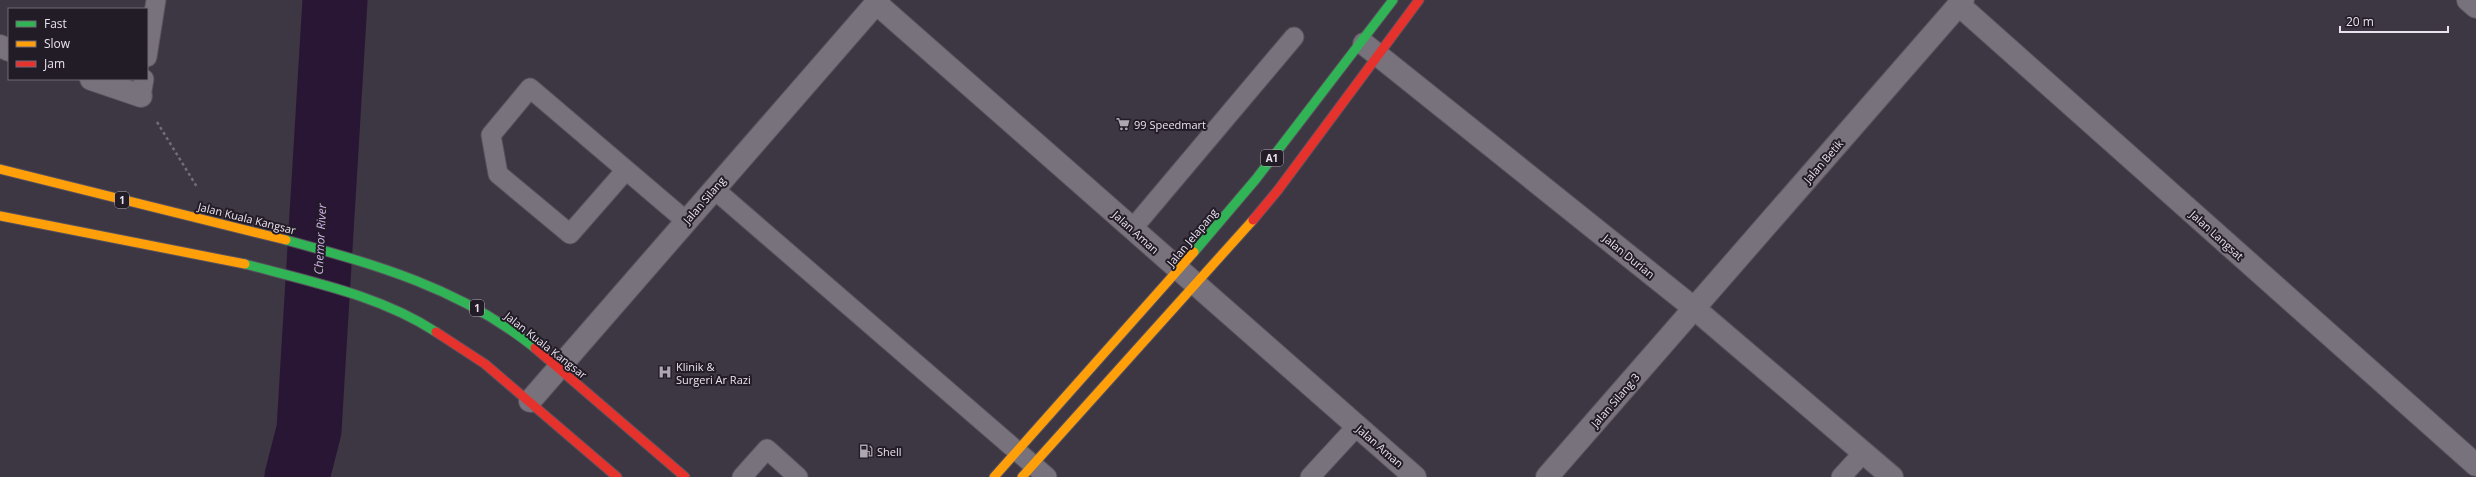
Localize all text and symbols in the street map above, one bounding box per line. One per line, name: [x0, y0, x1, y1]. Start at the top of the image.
legend: [8, 8, 148, 80]
scale bar: [2340, 8, 2448, 34]
text: 20 m: [2346, 13, 2374, 30]
text: Fast: [44, 15, 67, 32]
text: Slow: [44, 35, 71, 52]
text: Jam: [43, 55, 65, 72]
supermarket icon: 99 Speedmart: [1115, 116, 1131, 132]
place label: 99 Speedmart: [1134, 117, 1206, 132]
street label: Jalan Betik: [1799, 136, 1846, 187]
road number: A1: [1261, 150, 1283, 166]
street label: Jalan Silang: [679, 173, 729, 228]
road number: 1: [115, 192, 129, 208]
street label: Jalan Kuala Kangsar: [196, 198, 298, 238]
water label: Chemor River: [310, 202, 330, 275]
street label: Jalan Jelapang: [1163, 205, 1221, 270]
street label: Jalan Aman: [1109, 206, 1162, 257]
street label: Jalan Langsat: [2186, 206, 2247, 263]
street label: Jalan Durian: [1599, 230, 1658, 281]
road number: 1: [470, 300, 484, 316]
street label: Jalan Kuala Kangsar: [501, 308, 591, 382]
place label: Klinik & Surgeri Ar Razi: [676, 359, 751, 387]
hospital icon: Klinik & Surgeri Ar Razi: [657, 364, 673, 380]
street label: Jalan Silang 3: [1587, 370, 1643, 431]
street label: Jalan Aman: [1353, 421, 1407, 471]
fuel station icon: Shell: [858, 443, 874, 459]
place label: Shell: [877, 444, 902, 459]

